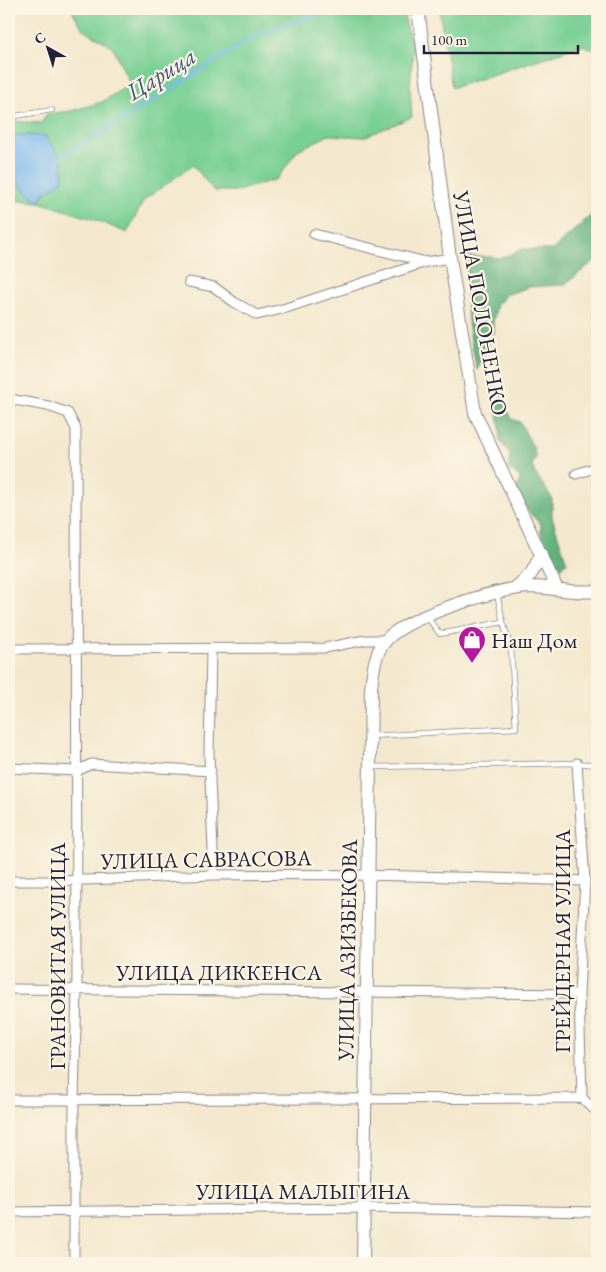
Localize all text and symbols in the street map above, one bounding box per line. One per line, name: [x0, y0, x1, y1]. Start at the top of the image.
north arrow: [22, 22, 72, 72]
scale bar: [424, 22, 577, 54]
text: С: [30, 28, 49, 48]
text: 100 m: [431, 30, 468, 49]
water label: Царица: [119, 40, 202, 108]
street label: УЛИЦА ПОЛОНЕНКО: [446, 187, 515, 418]
shop icon: Наш Дом: [457, 625, 487, 664]
place label: Наш Дом: [491, 626, 577, 655]
street label: ГРЕЙДЕРНАЯ УЛИЦА: [548, 828, 577, 1053]
street label: УЛИЦА АЗИЗБЕКОВА: [331, 838, 364, 1062]
street label: ГРАНОВИТАЯ УЛИЦА: [43, 842, 72, 1070]
street label: УЛИЦА САВРАСОВА: [99, 843, 313, 876]
street label: УЛИЦА ДИККЕНСА: [115, 958, 323, 987]
street label: УЛИЦА МАЛЫГИНА: [195, 1177, 411, 1206]

